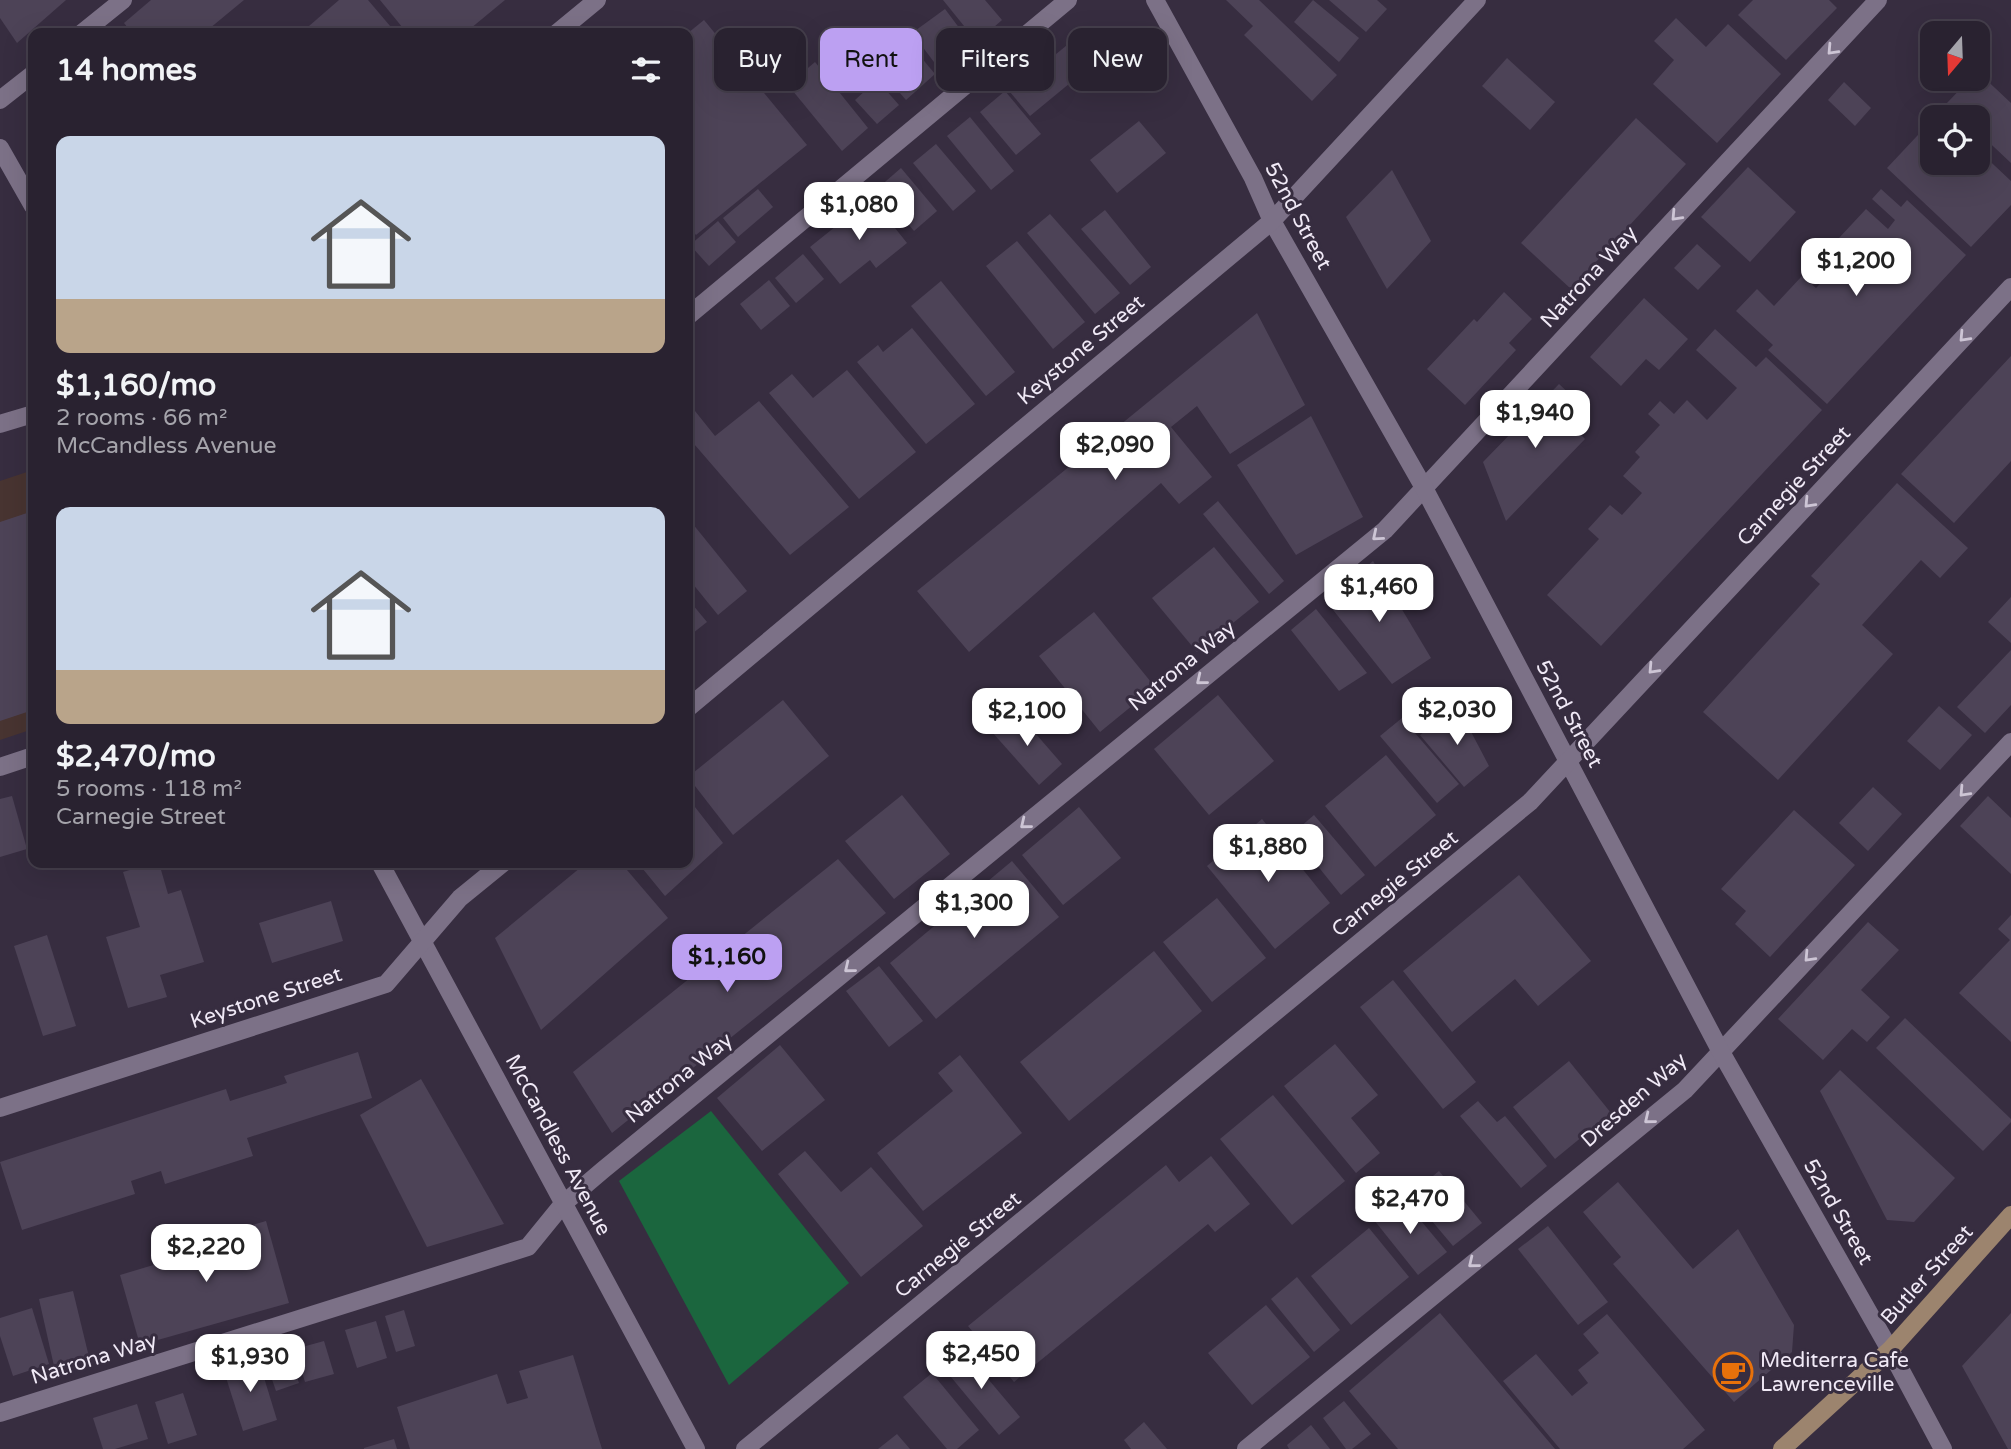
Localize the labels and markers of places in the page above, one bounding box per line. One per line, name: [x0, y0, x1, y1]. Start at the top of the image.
pin: $1,080: [802, 182, 916, 242]
pin: $1,200: [1799, 238, 1913, 298]
pin: $1,940: [1478, 391, 1592, 450]
pin: $2,090: [1058, 422, 1172, 482]
pin: $1,460: [1322, 564, 1436, 624]
pin: $2,100: [970, 688, 1084, 748]
pin: $2,030: [1400, 688, 1514, 747]
pin: $1,880: [1211, 824, 1325, 884]
pin: $1,300: [917, 880, 1031, 940]
pin: $1,160: [670, 934, 784, 994]
pin: $2,470: [1353, 1176, 1467, 1236]
pin: $2,220: [149, 1224, 263, 1284]
pin: $2,450: [924, 1332, 1038, 1391]
pin: $1,930: [193, 1334, 307, 1394]
place label: Mediterra Cafe Lawrenceville: [1760, 1348, 1909, 1397]
cafe icon: Mediterra Cafe Lawrenceville: [1712, 1351, 1754, 1393]

